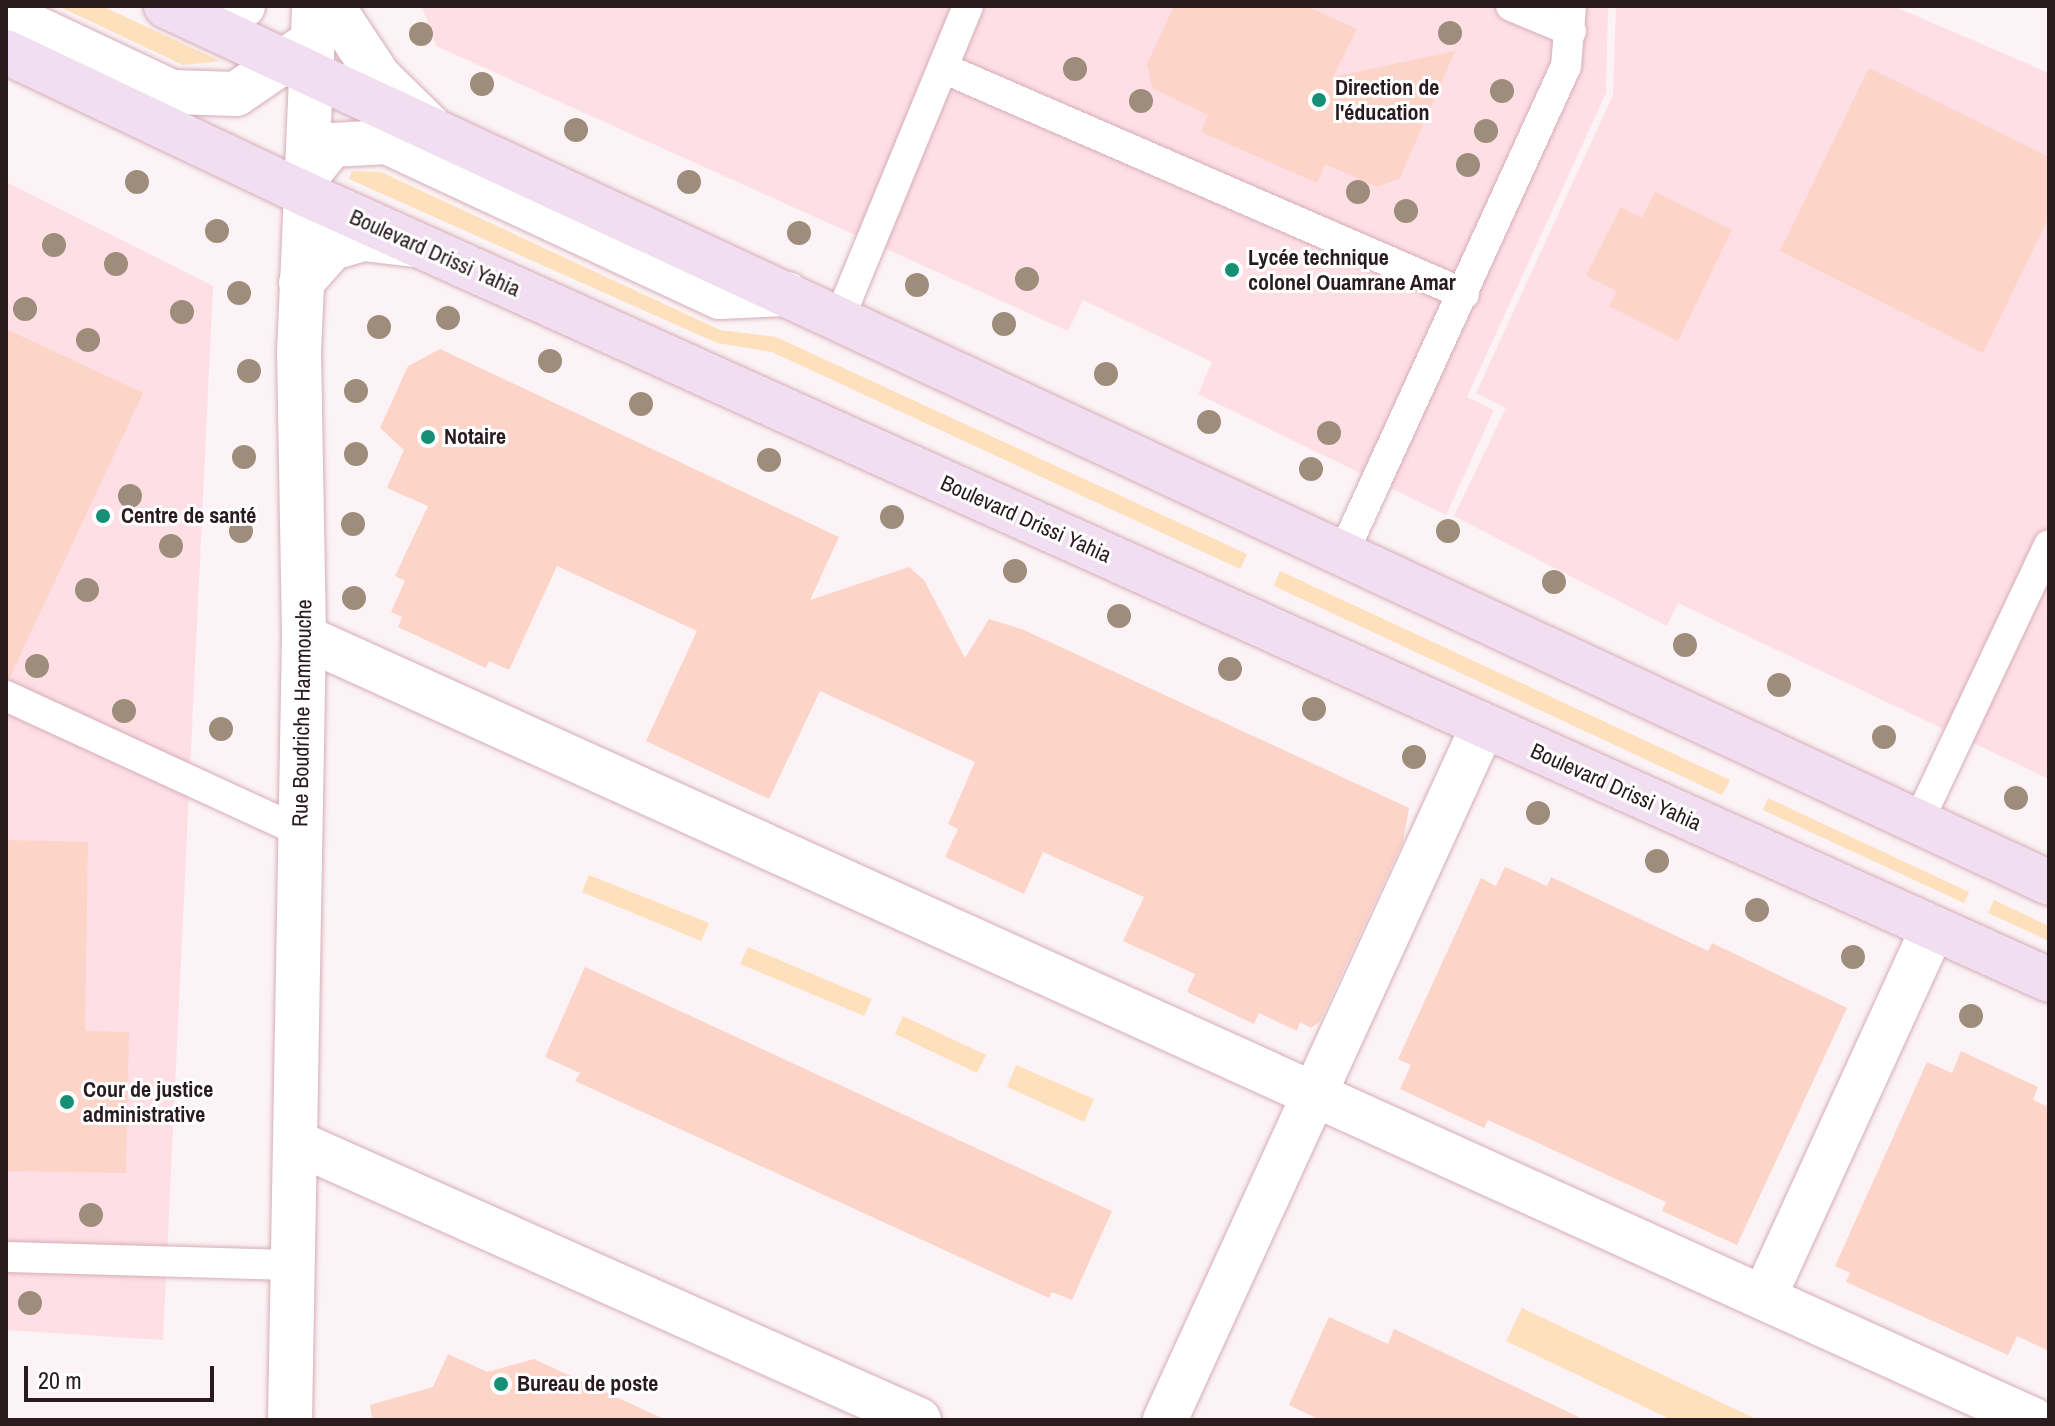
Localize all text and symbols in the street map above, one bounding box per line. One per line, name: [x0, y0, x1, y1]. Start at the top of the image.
place label: Direction de l'éducation: [1335, 74, 1439, 126]
marker: Direction de l'éducation: [1310, 91, 1328, 109]
street label: Boulevard Drissi Yahia: [346, 203, 524, 303]
place label: Lycée technique colonel Ouamrane Amar: [1248, 244, 1457, 296]
marker: Lycée technique colonel Ouamrane Amar: [1223, 261, 1241, 279]
place label: Notaire: [444, 424, 506, 450]
marker: Notaire: [419, 428, 437, 446]
street label: Boulevard Drissi Yahia: [937, 469, 1115, 569]
place label: Centre de santé: [121, 503, 256, 529]
marker: Centre de santé: [92, 505, 114, 527]
street label: Rue Boudriche Hammouche: [287, 599, 317, 827]
street label: Boulevard Drissi Yahia: [1527, 737, 1705, 837]
place label: Cour de justice administrative: [83, 1076, 213, 1128]
marker: Cour de justice administrative: [58, 1093, 76, 1111]
scale bar: [28, 1350, 218, 1400]
text: 20 m: [38, 1364, 82, 1396]
place label: Bureau de poste: [517, 1371, 658, 1397]
marker: Bureau de poste: [492, 1375, 510, 1393]

